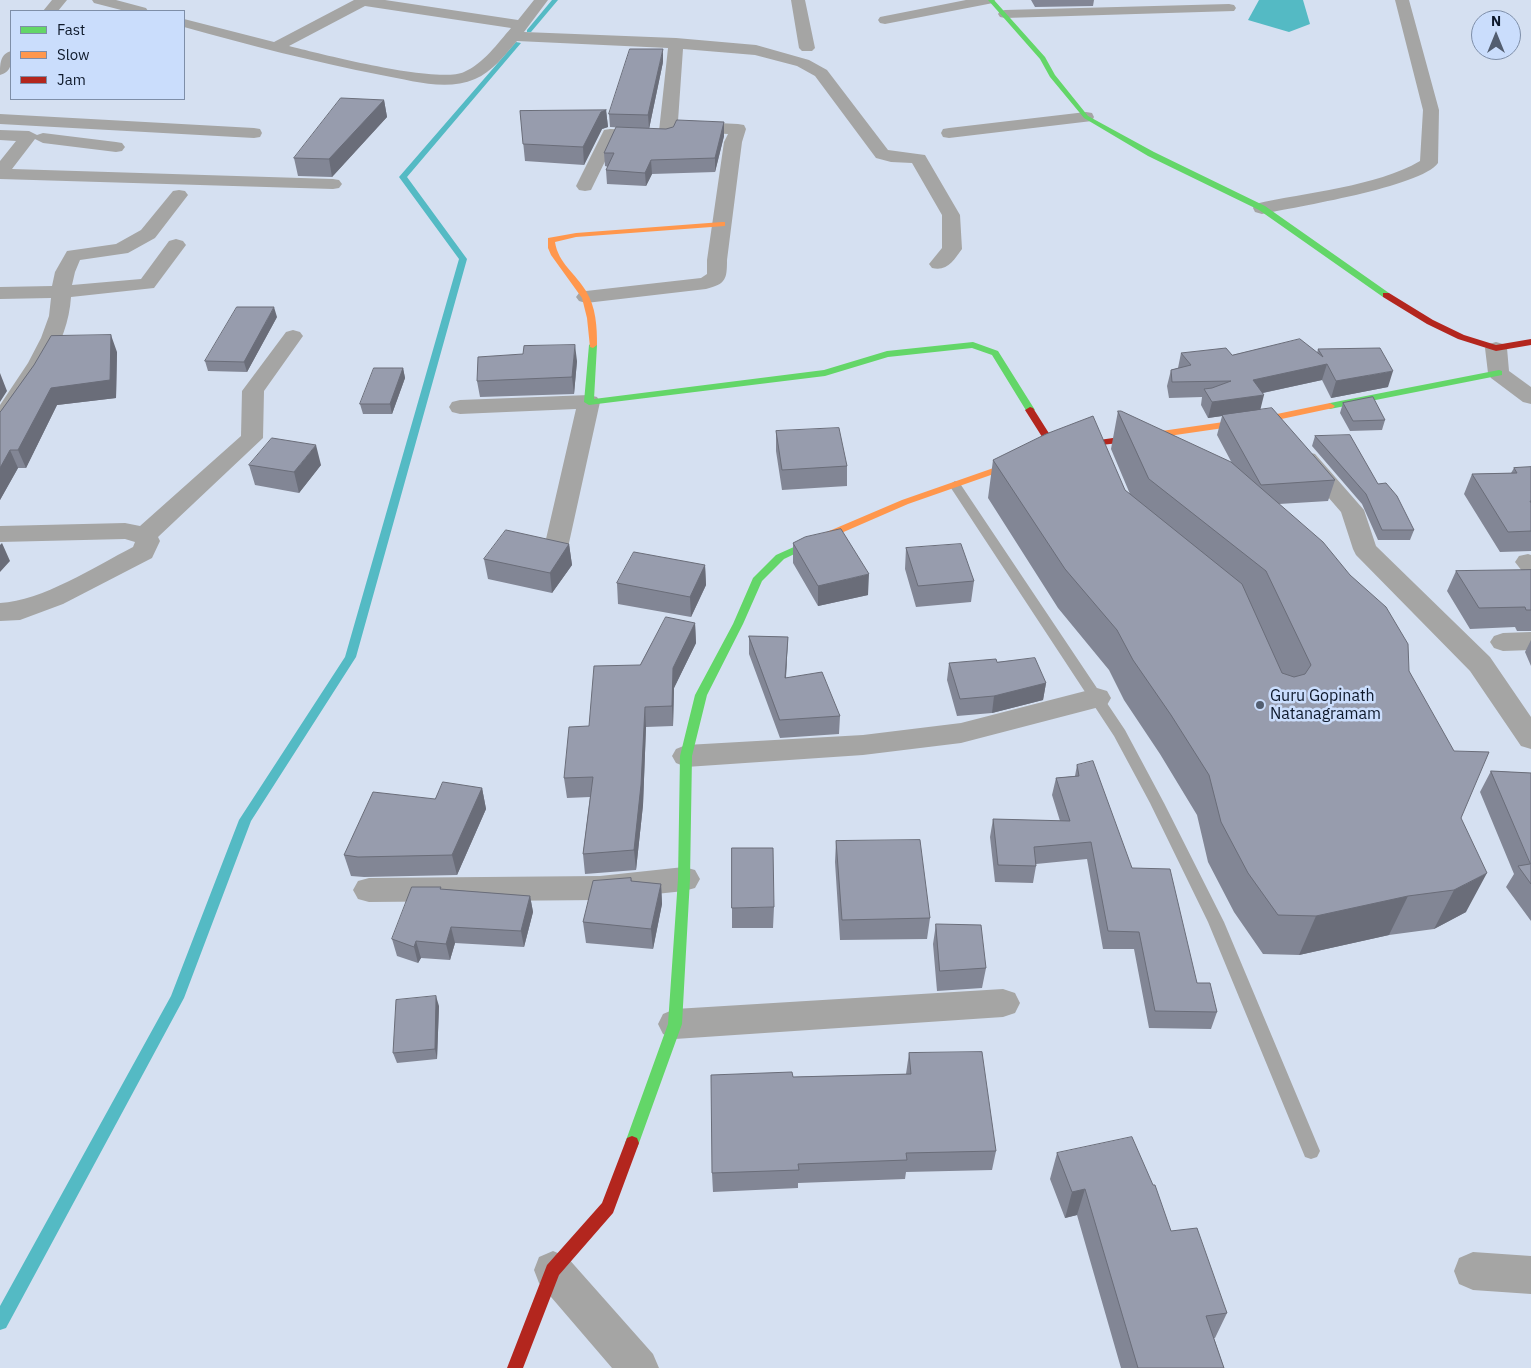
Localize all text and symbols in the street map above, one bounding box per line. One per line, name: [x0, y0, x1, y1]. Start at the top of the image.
legend: [10, 10, 185, 100]
north arrow: [1471, 10, 1521, 60]
text: N: [1491, 12, 1501, 30]
text: Fast: [57, 20, 85, 39]
text: Slow: [57, 45, 90, 64]
text: Jam: [57, 70, 86, 89]
place label: Guru Gopinath Natanagramam: [1270, 686, 1381, 724]
marker: Guru Gopinath Natanagramam: [1254, 699, 1266, 711]

